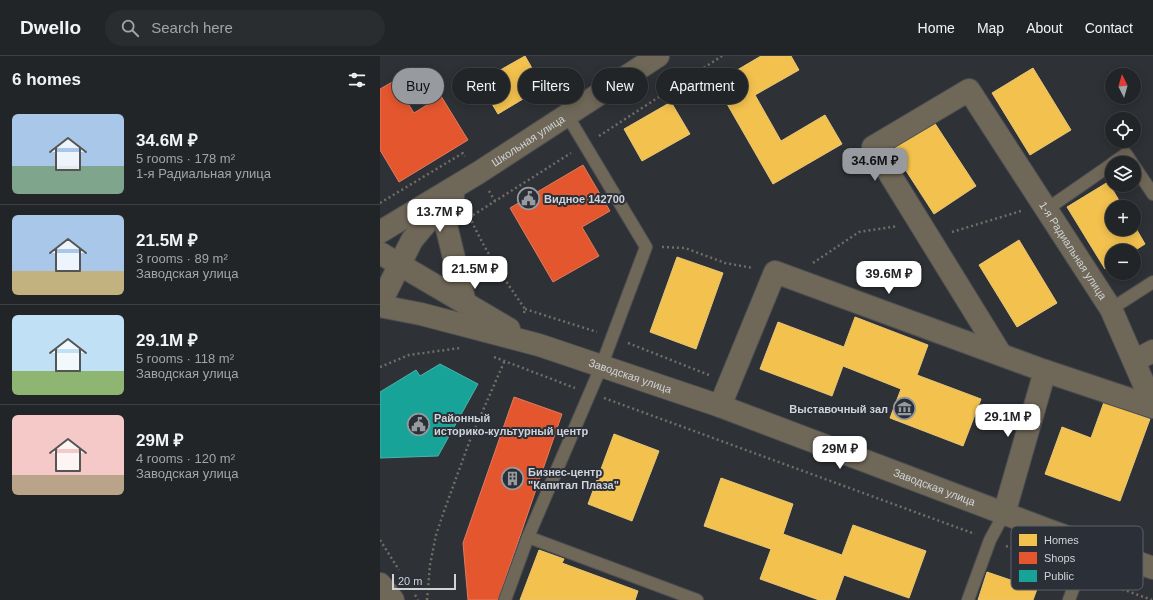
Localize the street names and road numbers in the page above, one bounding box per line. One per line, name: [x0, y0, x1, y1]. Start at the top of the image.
street label: Школьная улица: [489, 112, 567, 169]
street label: 1-я Радиальная улица: [1037, 199, 1110, 303]
street label: Заводская улица: [587, 356, 674, 396]
street label: Заводская улица: [892, 466, 978, 508]

